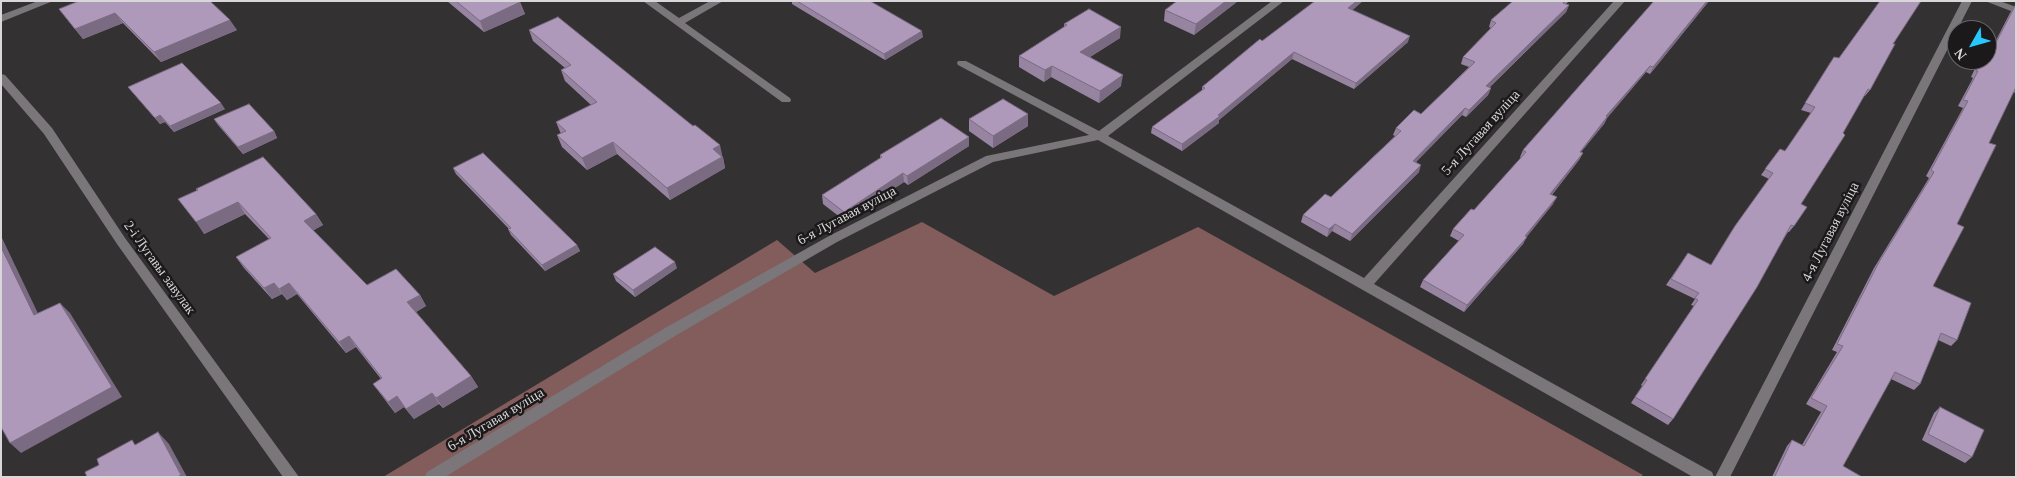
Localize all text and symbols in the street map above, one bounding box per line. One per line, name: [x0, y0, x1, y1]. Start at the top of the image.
north arrow: [1947, 20, 1997, 70]
text: N: [1952, 45, 1970, 63]
street label: 5-я Лугавая вуліца: [1438, 87, 1524, 179]
street label: 4-я Лугавая вуліца: [1799, 179, 1863, 285]
street label: 6-я Лугавая вуліца: [795, 183, 899, 249]
street label: 2-і Лугавы завулак: [120, 218, 198, 318]
street label: 6-я Лугавая вуліца: [445, 385, 547, 455]

